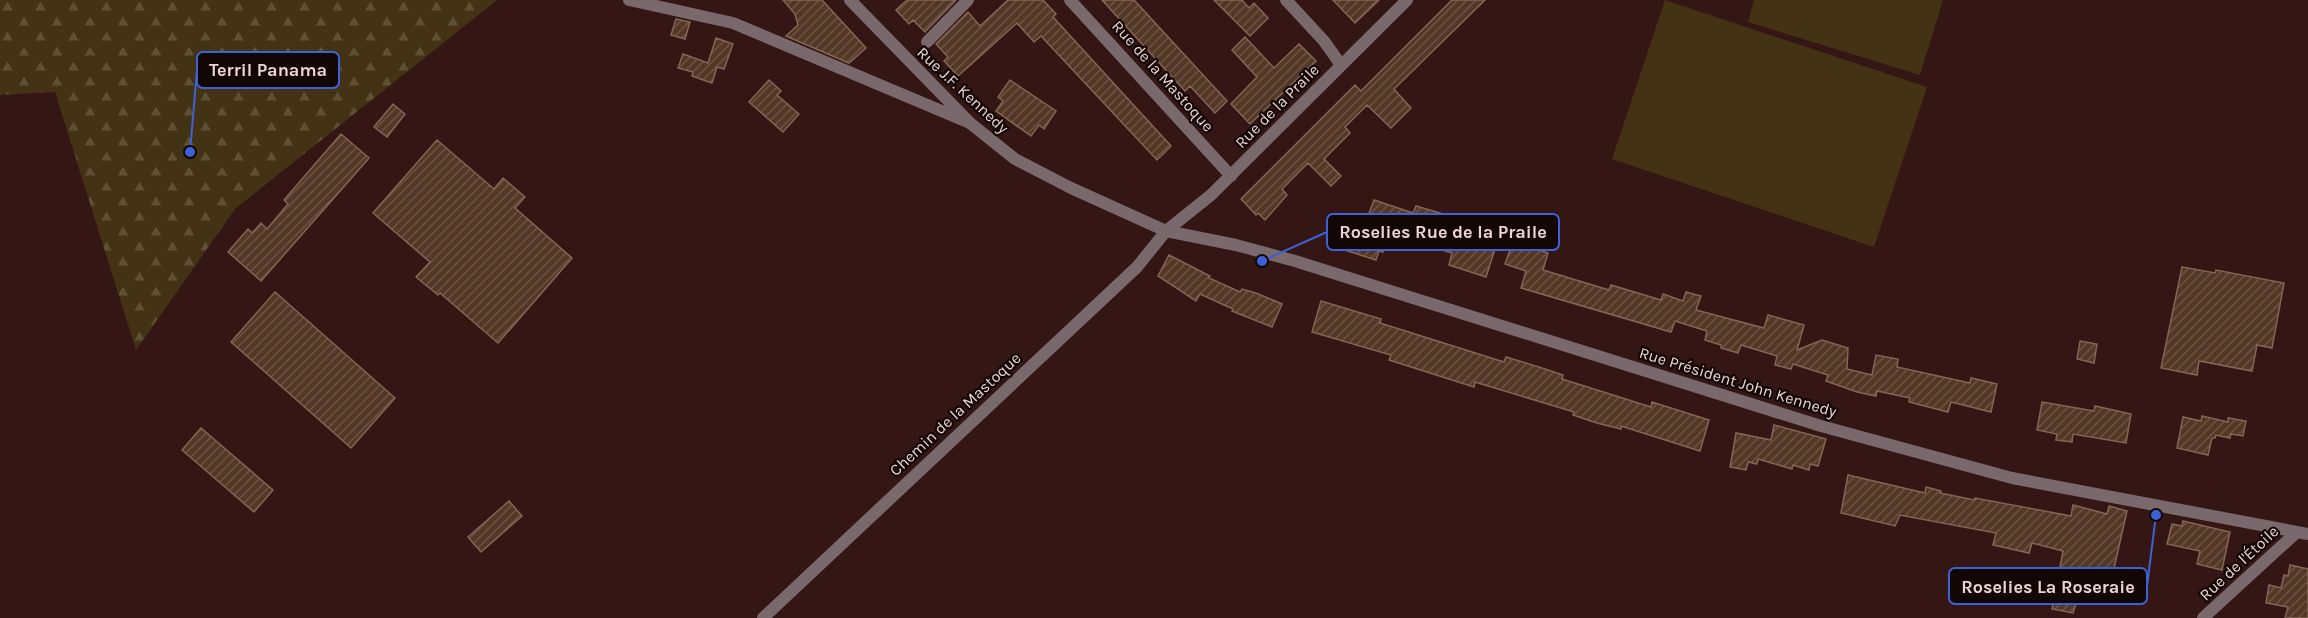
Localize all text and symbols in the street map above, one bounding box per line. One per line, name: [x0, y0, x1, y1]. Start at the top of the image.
street label: Rue de la Mastoque: [1108, 17, 1218, 135]
street label: Rue J.F. Kennedy: [913, 43, 1013, 138]
callout: Terril Panama: [197, 52, 339, 88]
text: Terril Panama: [209, 59, 327, 81]
street label: Rue de la Praile: [1231, 60, 1323, 152]
callout: Roselies Rue de la Praile: [1327, 214, 1559, 250]
text: Roselies Rue de la Praile: [1339, 221, 1547, 243]
street label: Rue Président John Kennedy: [1637, 343, 1840, 421]
street label: Chemin de la Mastoque: [886, 348, 1024, 480]
street label: Rue de l'Étoile: [2196, 522, 2282, 604]
callout: Roselies La Roseraie: [1949, 568, 2147, 604]
text: Roselies La Roseraie: [1961, 576, 2135, 598]

